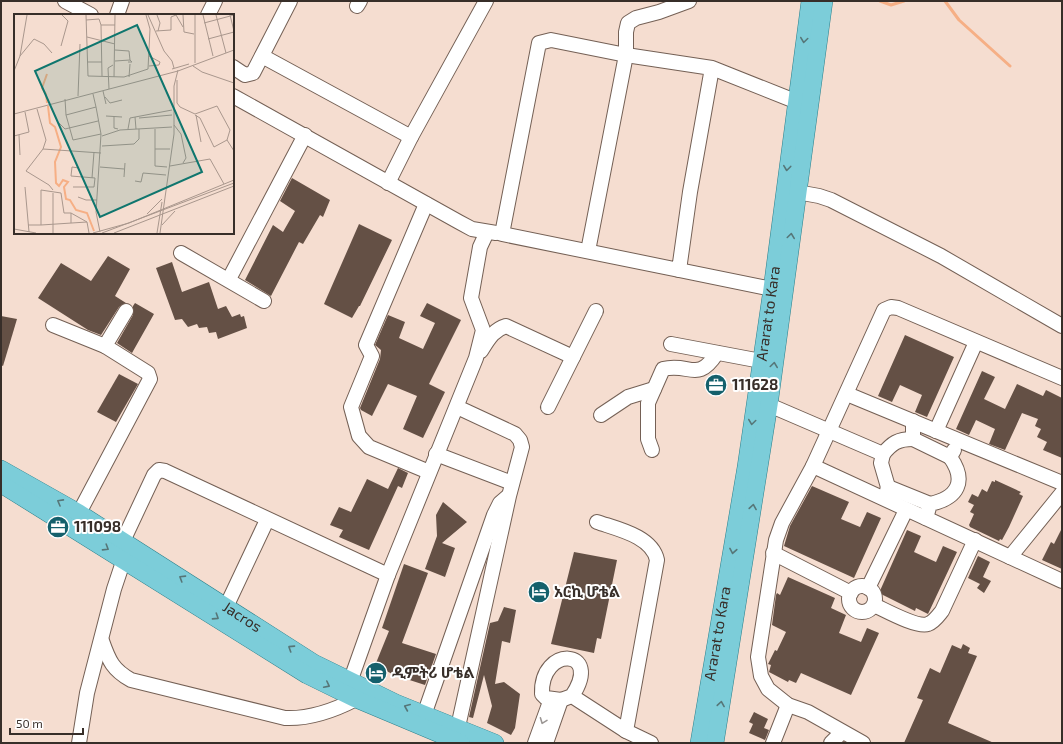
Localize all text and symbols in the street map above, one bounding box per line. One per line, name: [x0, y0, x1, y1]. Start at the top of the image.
inset map: [14, 14, 234, 234]
one-way arrow: [800, 36, 809, 43]
one-way arrow: [782, 165, 791, 171]
one-way arrow: [787, 233, 796, 239]
street label: Ararat to Kara: [752, 265, 783, 362]
one-way arrow: [769, 362, 778, 368]
office icon: 111628: [703, 372, 729, 398]
place label: 111628: [732, 375, 778, 393]
one-way arrow: [748, 419, 757, 425]
one-way arrow: [56, 500, 64, 507]
one-way arrow: [748, 504, 757, 510]
office icon: 111098: [45, 514, 71, 540]
place label: 111098: [74, 517, 121, 535]
one-way arrow: [102, 543, 109, 551]
one-way arrow: [729, 547, 738, 554]
one-way arrow: [179, 576, 186, 583]
hotel icon: አርኪ ሆቴል: [526, 579, 552, 605]
place label: አርኪ ሆቴል: [554, 582, 620, 600]
street label: Ararat to Kara: [700, 585, 734, 682]
street label: Jacros: [220, 597, 265, 635]
one-way arrow: [212, 612, 219, 620]
one-way arrow: [289, 646, 296, 653]
hotel icon: ዲምትሪ ሆቴል: [363, 660, 389, 686]
place label: ዲምትሪ ሆቴል: [392, 663, 474, 681]
one-way arrow: [323, 680, 330, 688]
one-way arrow: [716, 701, 725, 708]
one-way arrow: [403, 704, 411, 712]
scale bar: [10, 710, 83, 736]
text: 50 m: [16, 716, 43, 730]
one-way arrow: [539, 717, 547, 724]

